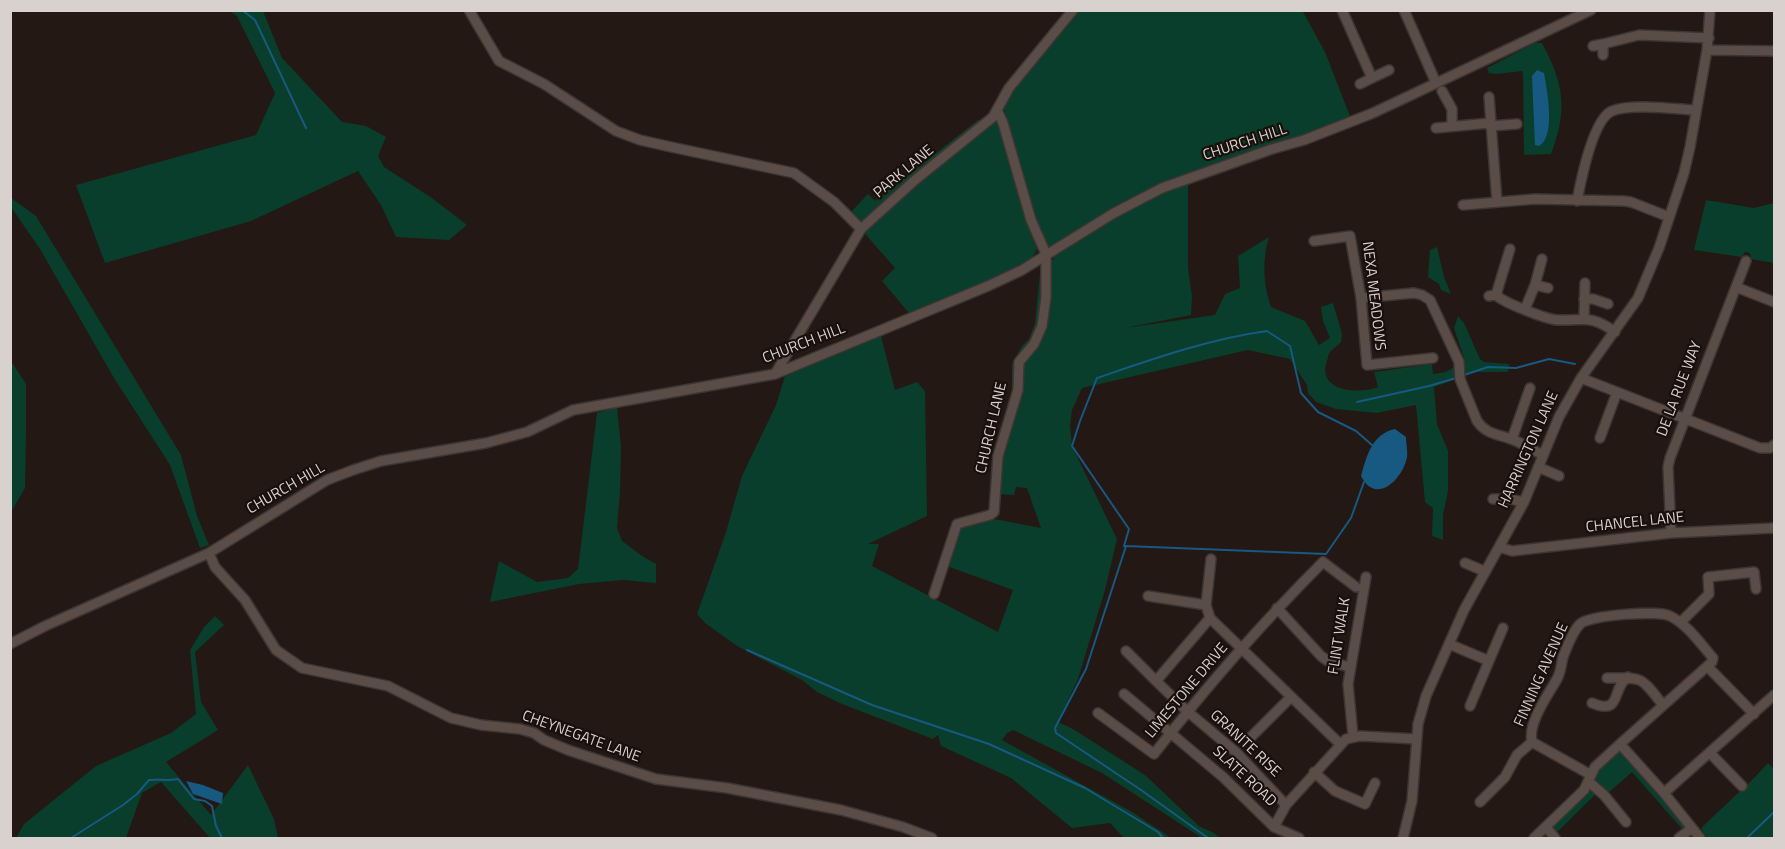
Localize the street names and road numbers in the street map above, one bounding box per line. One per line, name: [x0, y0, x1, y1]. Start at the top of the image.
street label: CHURCH HILL: [1201, 121, 1289, 165]
street label: PARK LANE: [870, 142, 938, 202]
street label: NEXA MEADOWS: [1357, 240, 1389, 352]
street label: CHURCH HILL: [760, 320, 848, 368]
street label: DE LA RUE WAY: [1654, 339, 1706, 439]
street label: CHURCH LANE: [973, 381, 1011, 475]
street label: HARRINGTON LANE: [1495, 389, 1563, 511]
street label: CHURCH HILL: [244, 459, 328, 519]
street label: CHANCEL LANE: [1585, 509, 1685, 537]
street label: FLINT WALK: [1325, 596, 1355, 676]
street label: FINNING AVENUE: [1511, 620, 1573, 730]
street label: LIMESTONE DRIVE: [1142, 640, 1232, 742]
street label: CHEYNEGATE LANE: [519, 707, 643, 767]
street label: GRANITE RISE: [1206, 707, 1284, 781]
street label: SLATE ROAD: [1208, 743, 1280, 811]

